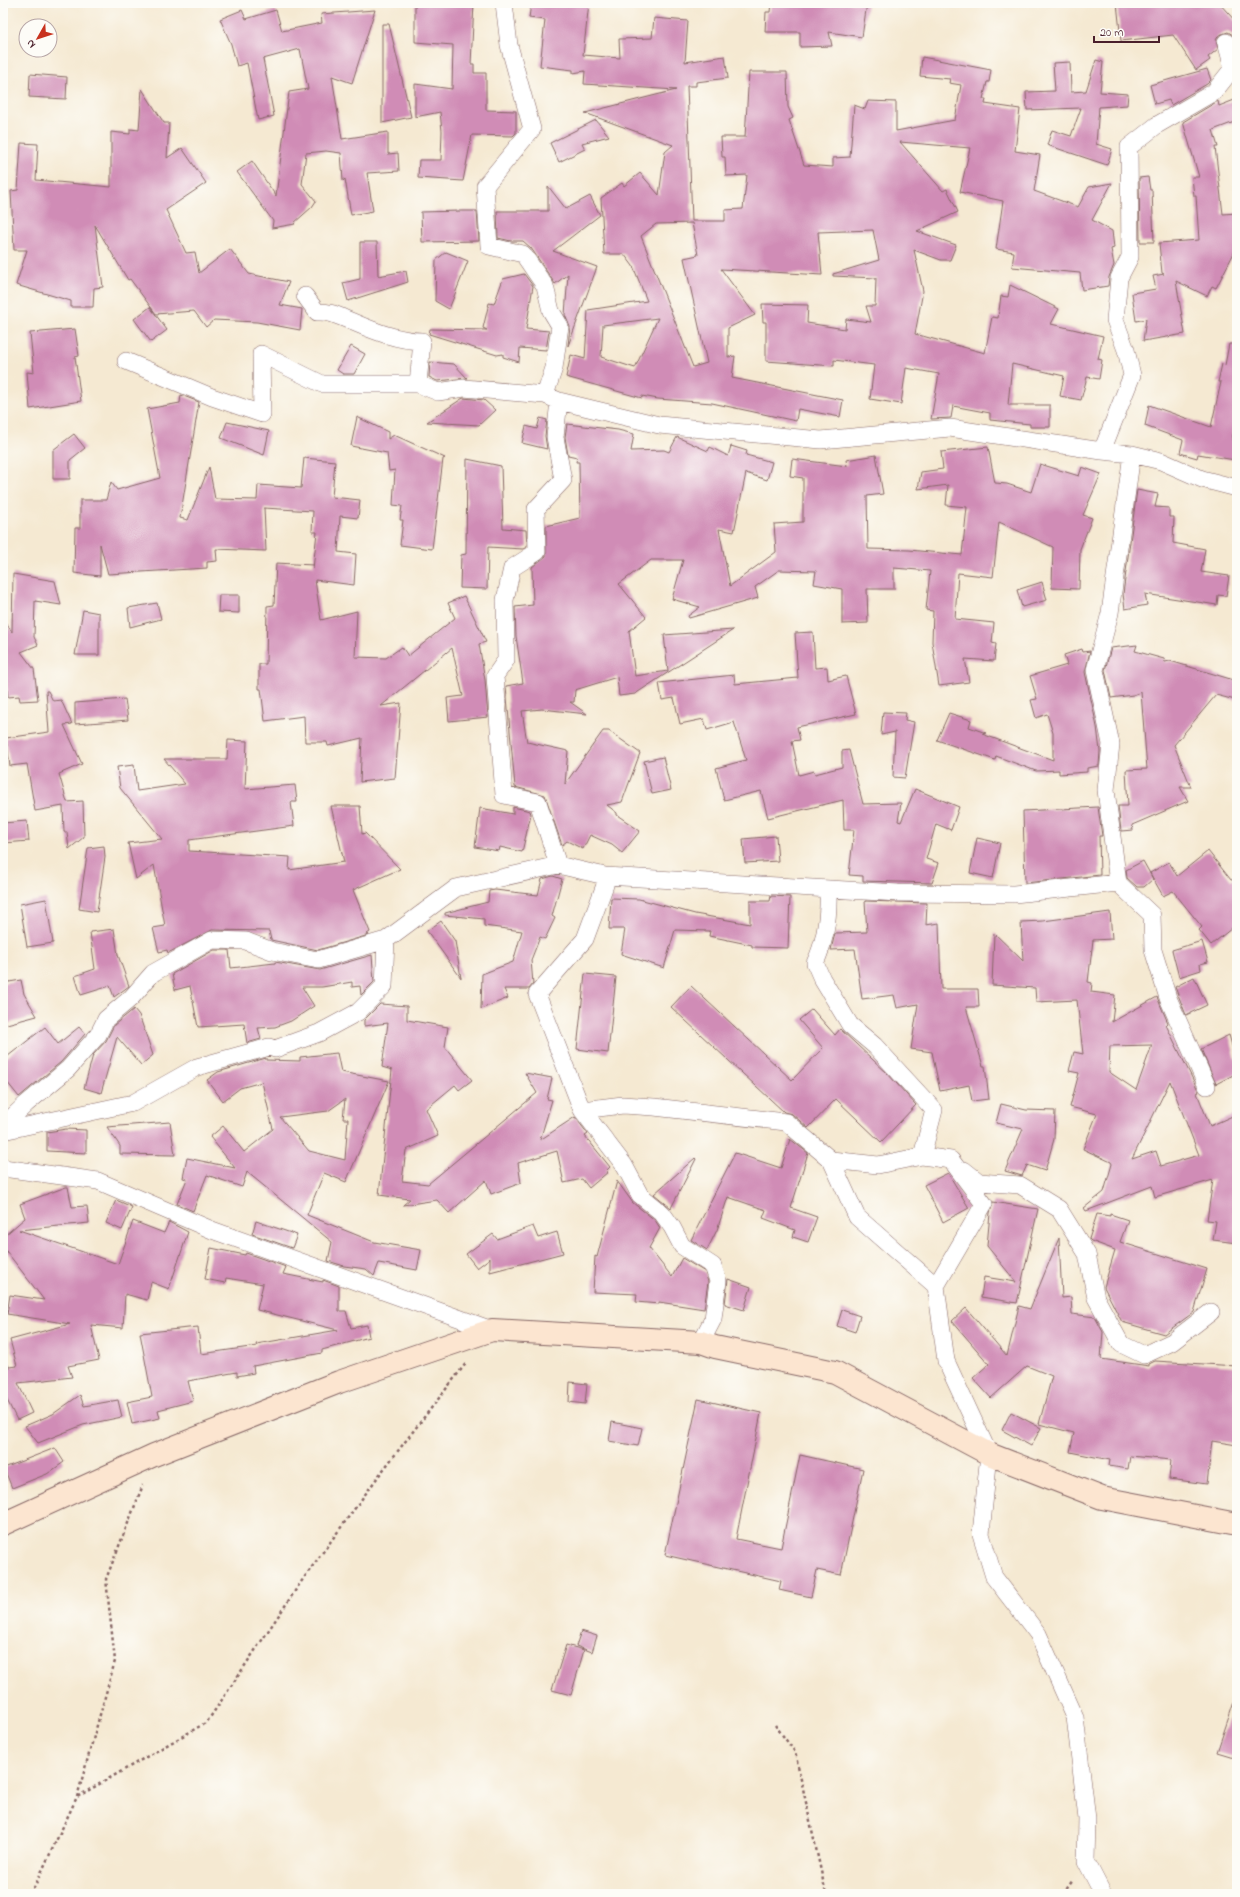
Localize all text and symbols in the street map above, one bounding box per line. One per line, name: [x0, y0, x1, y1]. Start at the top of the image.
north arrow: [18, 18, 58, 58]
scale bar: [1094, 18, 1159, 44]
text: 20 m: [1100, 24, 1123, 42]
text: N: [22, 36, 40, 52]

